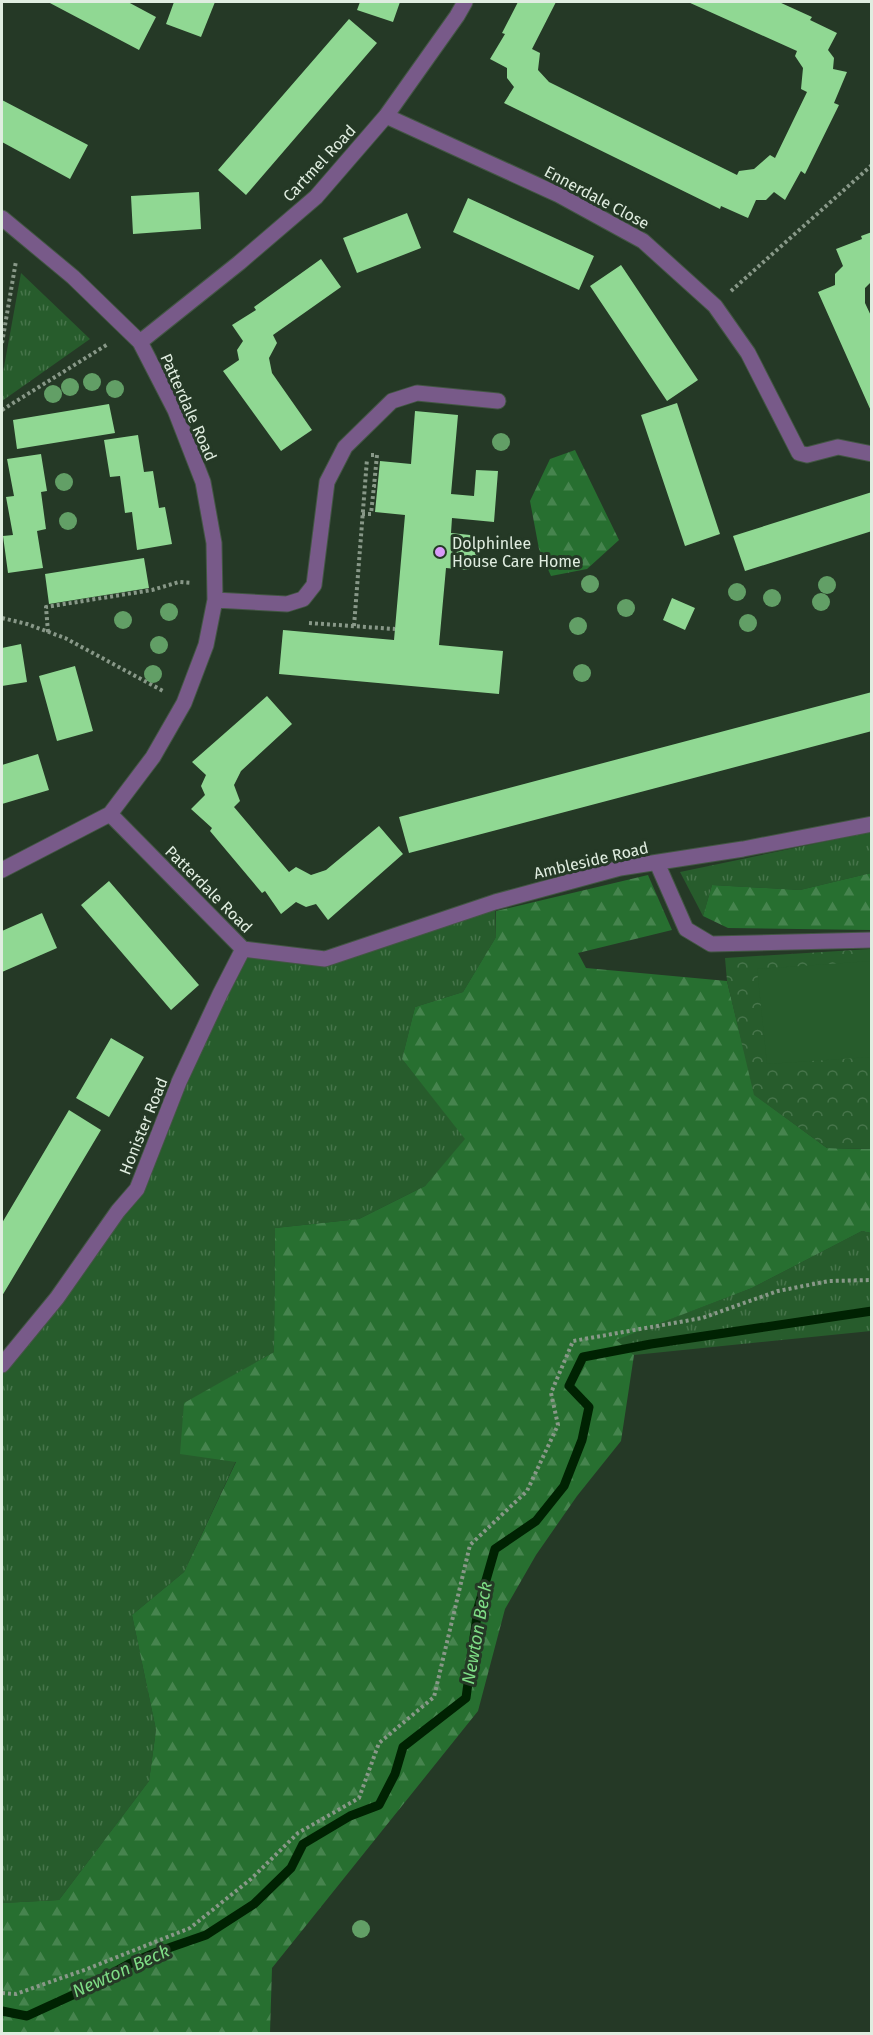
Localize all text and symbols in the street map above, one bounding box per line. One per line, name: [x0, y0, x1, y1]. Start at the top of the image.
street label: Cartmel Road: [279, 121, 360, 206]
street label: Ennerdale Close: [541, 162, 653, 233]
street label: Patterdale Road: [156, 351, 221, 464]
place label: Dolphinlee House Care Home: [452, 534, 581, 571]
marker: Dolphinlee House Care Home: [433, 545, 447, 559]
street label: Ambleside Road: [532, 838, 650, 883]
street label: Patterdale Road: [161, 842, 256, 937]
street label: Honister Road: [115, 1075, 172, 1178]
water label: Newton Beck: [457, 1580, 497, 1686]
water label: Newton Beck: [69, 1940, 173, 2002]

